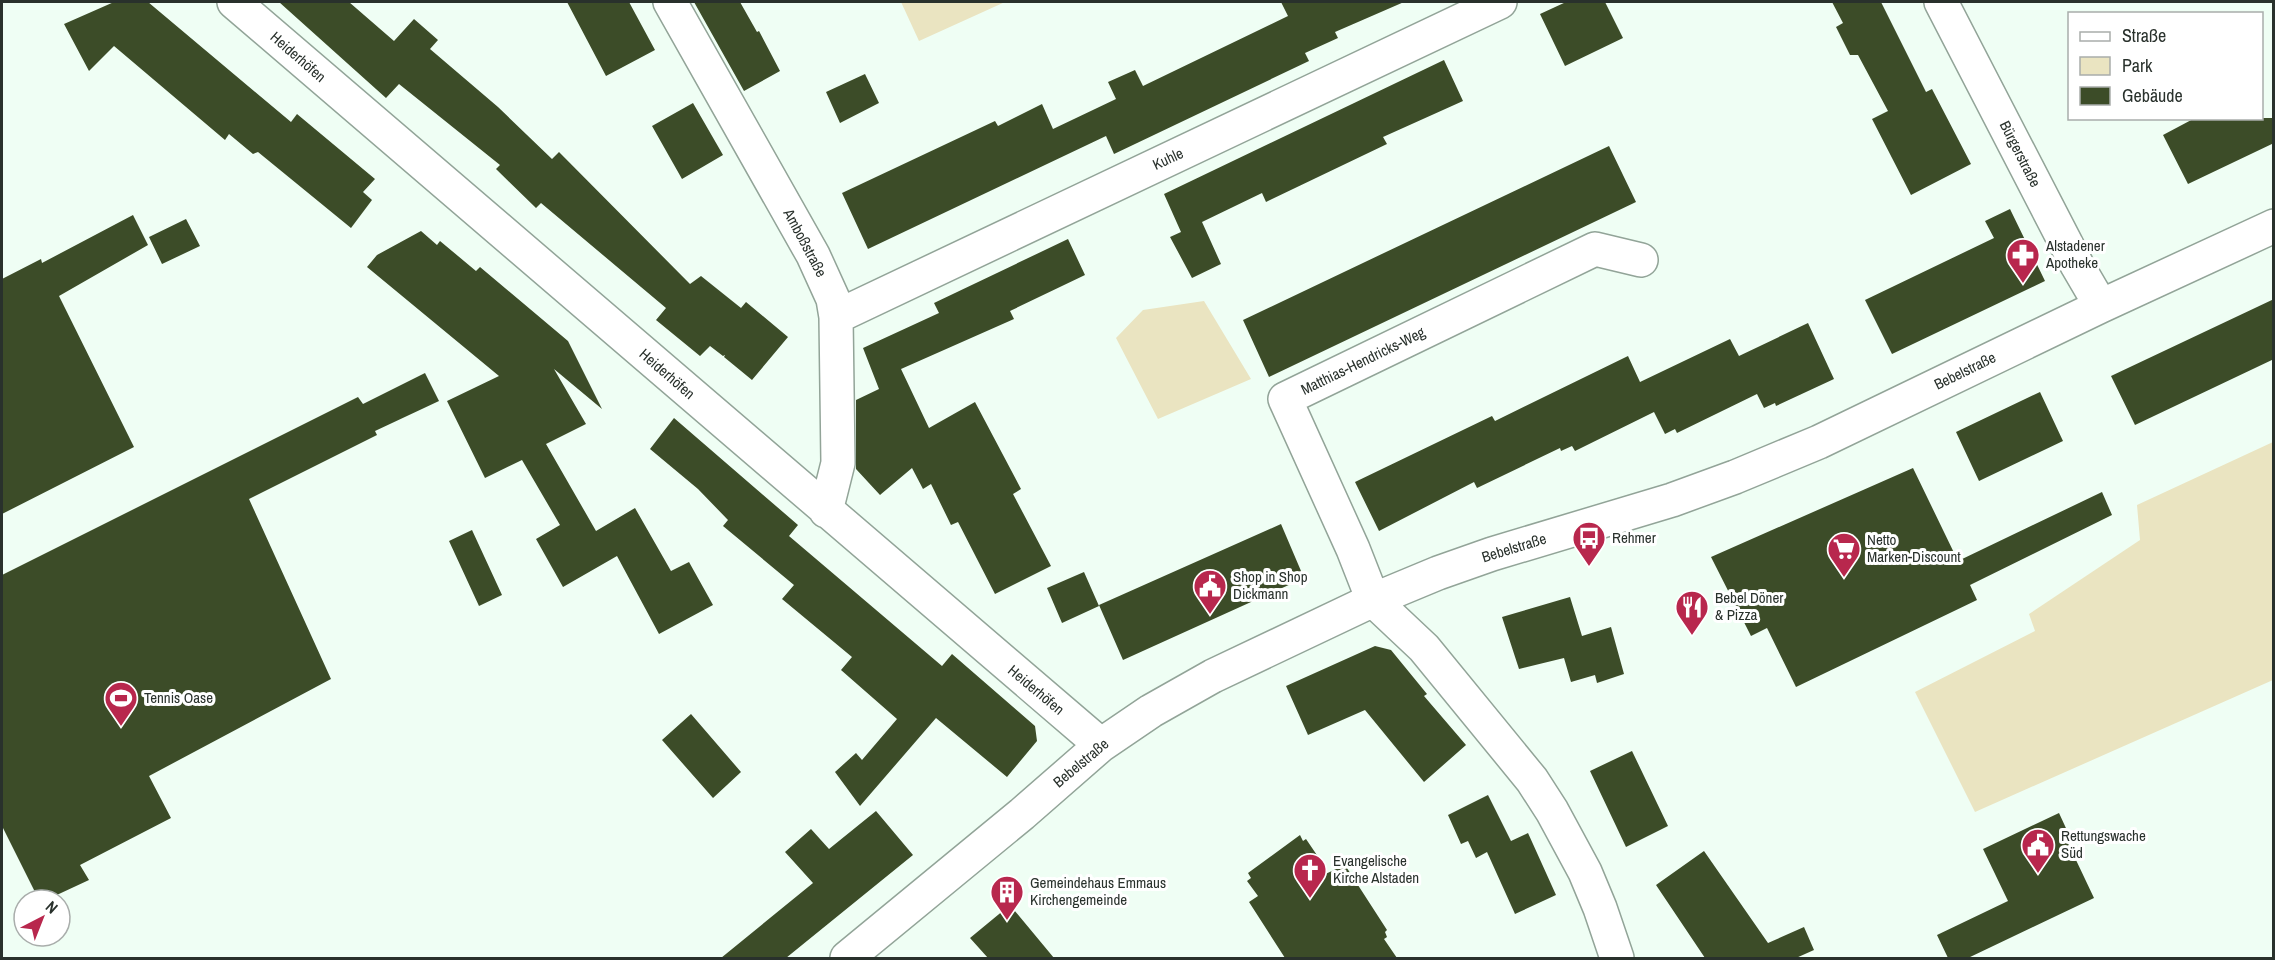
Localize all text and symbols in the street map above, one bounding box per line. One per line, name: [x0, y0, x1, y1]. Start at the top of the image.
legend: [2068, 12, 2263, 120]
text: Straße: [2122, 23, 2166, 48]
street label: Heiderhöfen: [266, 26, 331, 87]
text: Park: [2122, 53, 2153, 78]
text: Gebäude: [2122, 83, 2183, 108]
street label: Bürgerstraße: [1995, 117, 2046, 191]
street label: Kuhle: [1149, 142, 1187, 175]
street label: Amboßstraße: [778, 204, 832, 281]
place label: Alstadener Apotheke: [2045, 235, 2105, 273]
pharmacy icon: Alstadener Apotheke: [2005, 237, 2041, 284]
street label: Matthias-Hendricks-Weg: [1297, 321, 1429, 400]
street label: Heiderhöfen: [635, 343, 700, 404]
street label: Bebelstraße: [1930, 347, 1999, 395]
bus stop icon: Rehmer: [1571, 520, 1607, 567]
place label: Rehmer: [1612, 527, 1656, 548]
street label: Bebelstraße: [1479, 528, 1549, 567]
place label: Netto Marken-Discount: [1867, 529, 1961, 567]
supermarket icon: Netto Marken-Discount: [1826, 531, 1862, 578]
place label: Shop in Shop Dickmann: [1233, 566, 1308, 604]
public building icon: Shop in Shop Dickmann: [1192, 568, 1228, 615]
place label: Bebel Döner & Pizza: [1715, 587, 1783, 625]
restaurant icon: Bebel Döner & Pizza: [1674, 589, 1710, 636]
street label: Heiderhöfen: [1004, 660, 1069, 719]
sports icon: Tennis Oase: [103, 680, 139, 727]
place label: Tennis Oase: [144, 687, 213, 708]
street label: Bebelstraße: [1049, 733, 1113, 792]
place label: Rettungswache Süd: [2061, 825, 2146, 863]
public building icon: Rettungswache Süd: [2020, 827, 2056, 874]
place label: Evangelische Kirche Alstaden: [1333, 850, 1419, 888]
church icon: Evangelische Kirche Alstaden: [1292, 852, 1328, 899]
place label: Gemeindehaus Emmaus Kirchengemeinde: [1030, 872, 1166, 910]
building icon: Gemeindehaus Emmaus Kirchengemeinde: [989, 874, 1025, 921]
north arrow: [12, 888, 72, 948]
text: N: [41, 896, 63, 918]

